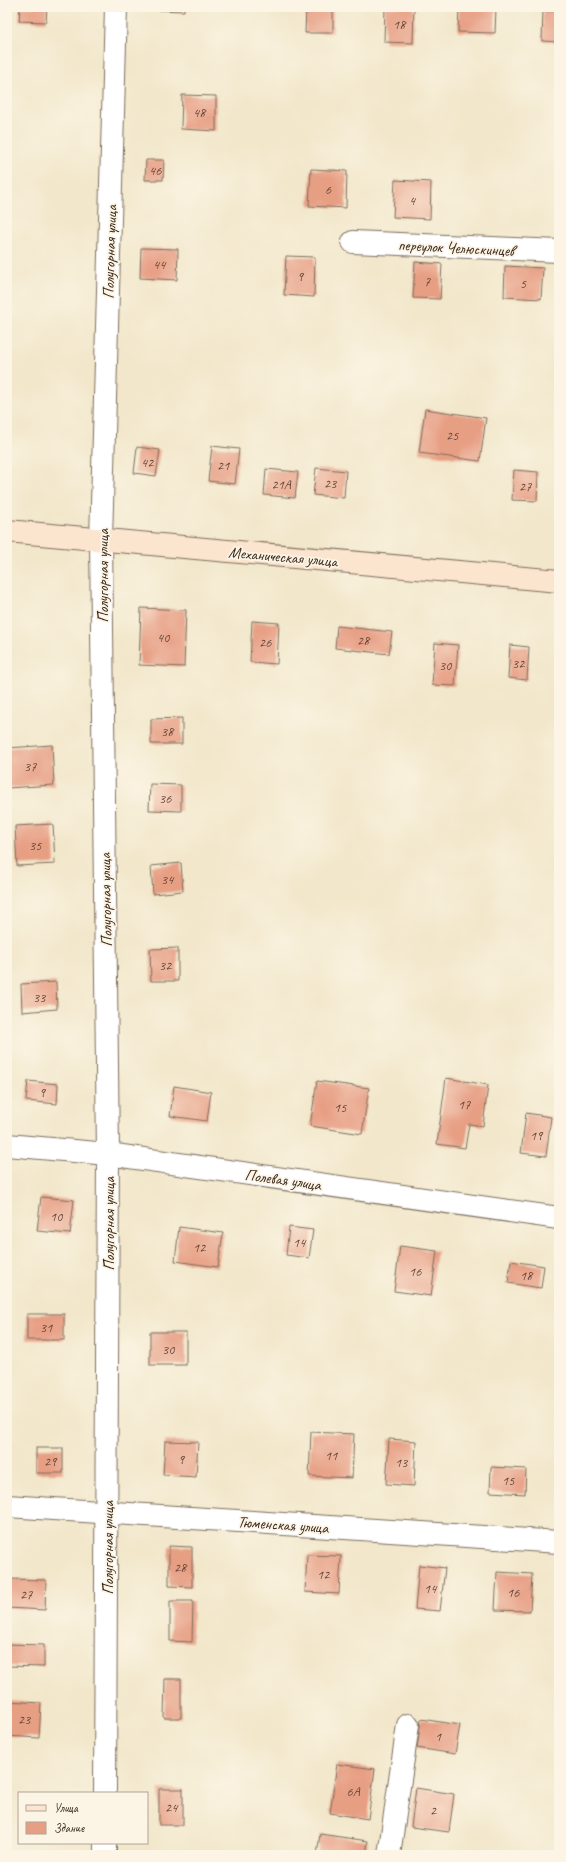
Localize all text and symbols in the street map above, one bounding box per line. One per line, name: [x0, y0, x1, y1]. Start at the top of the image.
house number: 18: [393, 16, 407, 33]
house number: 48: [193, 104, 207, 121]
house number: 46: [149, 162, 162, 179]
house number: 6: [325, 181, 332, 198]
house number: 4: [409, 192, 417, 209]
street label: Полугорная улица: [98, 203, 122, 299]
street label: переулок Челюскинцев: [397, 235, 519, 261]
house number: 44: [153, 256, 167, 273]
house number: 9: [297, 268, 305, 285]
house number: 7: [424, 273, 431, 290]
house number: 5: [520, 275, 527, 292]
house number: 25: [446, 427, 459, 444]
house number: 42: [141, 454, 155, 471]
house number: 21: [217, 457, 230, 474]
house number: 23: [324, 475, 338, 492]
house number: 21А: [271, 476, 292, 493]
house number: 27: [519, 478, 532, 495]
street label: Полугорная улица: [93, 528, 113, 623]
street label: Механическая улица: [228, 542, 340, 572]
house number: 40: [157, 629, 171, 646]
house number: 28: [357, 632, 371, 649]
house number: 26: [259, 634, 272, 651]
house number: 32: [512, 655, 526, 672]
house number: 30: [439, 657, 453, 674]
house number: 38: [161, 723, 175, 740]
house number: 37: [24, 758, 37, 775]
house number: 36: [159, 790, 172, 807]
house number: 35: [29, 837, 42, 854]
street label: Полугорная улица: [95, 851, 117, 947]
house number: 34: [161, 871, 175, 888]
house number: 32: [159, 957, 173, 974]
house number: 33: [33, 989, 47, 1006]
house number: 9: [39, 1084, 47, 1101]
house number: 17: [458, 1096, 471, 1113]
house number: 15: [334, 1099, 347, 1116]
house number: 19: [530, 1127, 544, 1144]
street label: Полевая улица: [244, 1165, 323, 1195]
street label: Полугорная улица: [99, 1176, 119, 1271]
house number: 10: [50, 1208, 64, 1225]
house number: 14: [293, 1234, 307, 1251]
house number: 12: [193, 1239, 207, 1256]
house number: 16: [409, 1263, 422, 1280]
house number: 18: [520, 1267, 534, 1284]
house number: 31: [40, 1319, 53, 1336]
house number: 30: [162, 1341, 176, 1358]
house number: 11: [325, 1447, 338, 1464]
house number: 9: [178, 1451, 186, 1468]
house number: 29: [44, 1453, 58, 1470]
house number: 13: [395, 1454, 409, 1471]
house number: 15: [502, 1472, 515, 1489]
street label: Полугорная улица: [98, 1500, 118, 1595]
street label: Тюменская улица: [237, 1512, 330, 1538]
house number: 28: [174, 1559, 188, 1576]
house number: 12: [317, 1566, 331, 1583]
house number: 14: [424, 1580, 438, 1597]
house number: 16: [507, 1584, 520, 1601]
house number: 27: [20, 1586, 33, 1603]
house number: 23: [18, 1711, 32, 1728]
house number: 1: [435, 1728, 442, 1745]
house number: 6А: [346, 1783, 361, 1800]
legend: [18, 1792, 148, 1844]
house number: 24: [165, 1799, 179, 1816]
text: Улица: [54, 1800, 79, 1816]
house number: 2: [430, 1802, 438, 1819]
text: Здание: [54, 1820, 85, 1836]

